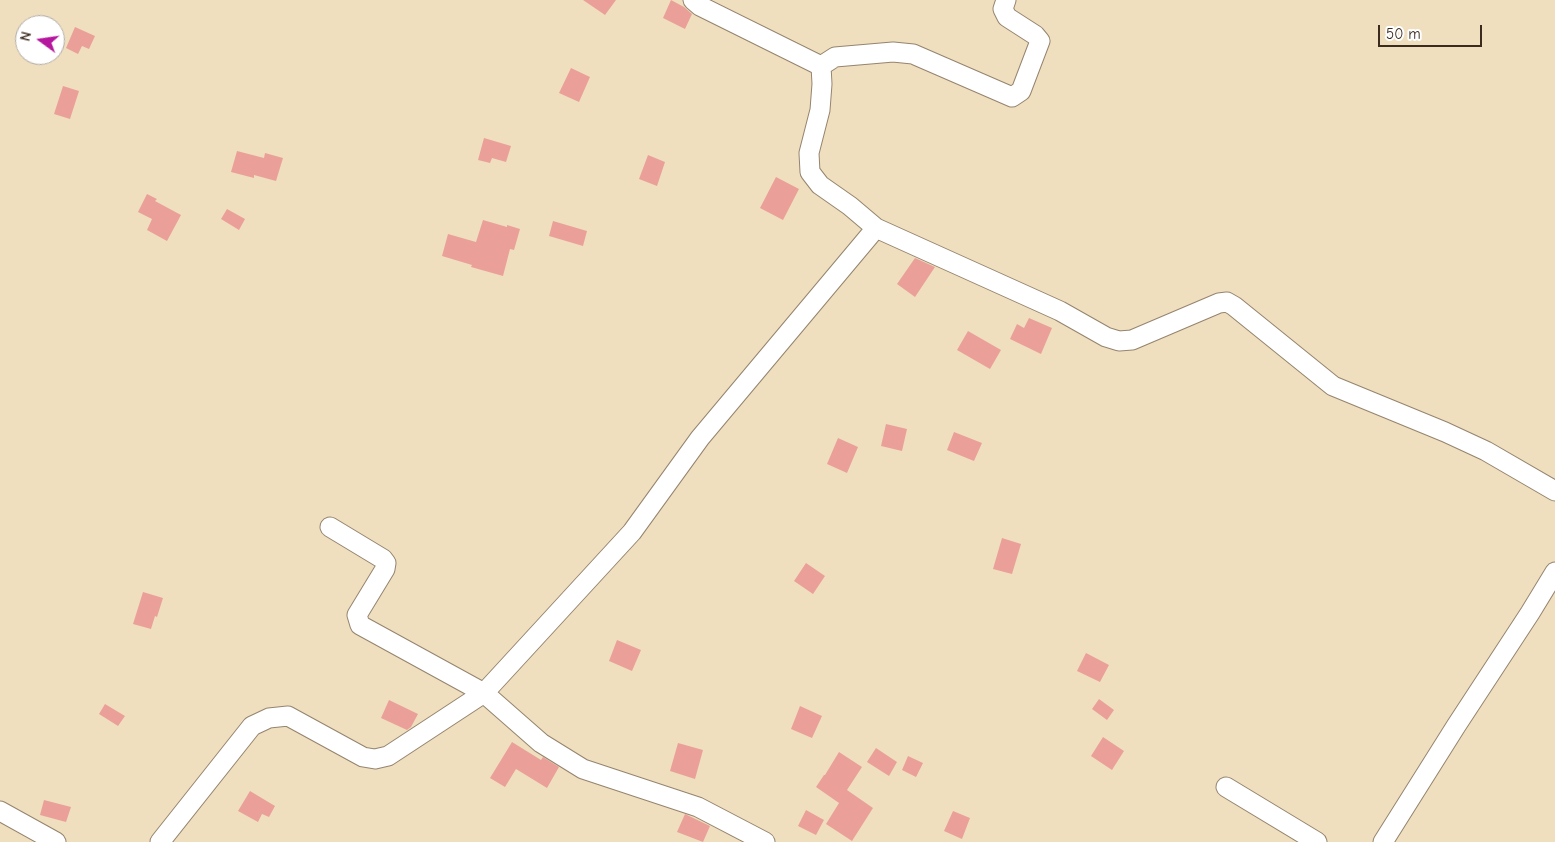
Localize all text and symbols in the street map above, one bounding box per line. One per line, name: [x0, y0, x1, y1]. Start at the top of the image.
north arrow: [15, 15, 65, 65]
scale bar: [1380, 15, 1484, 47]
text: 50 m: [1386, 25, 1421, 43]
text: N: [17, 30, 35, 43]

